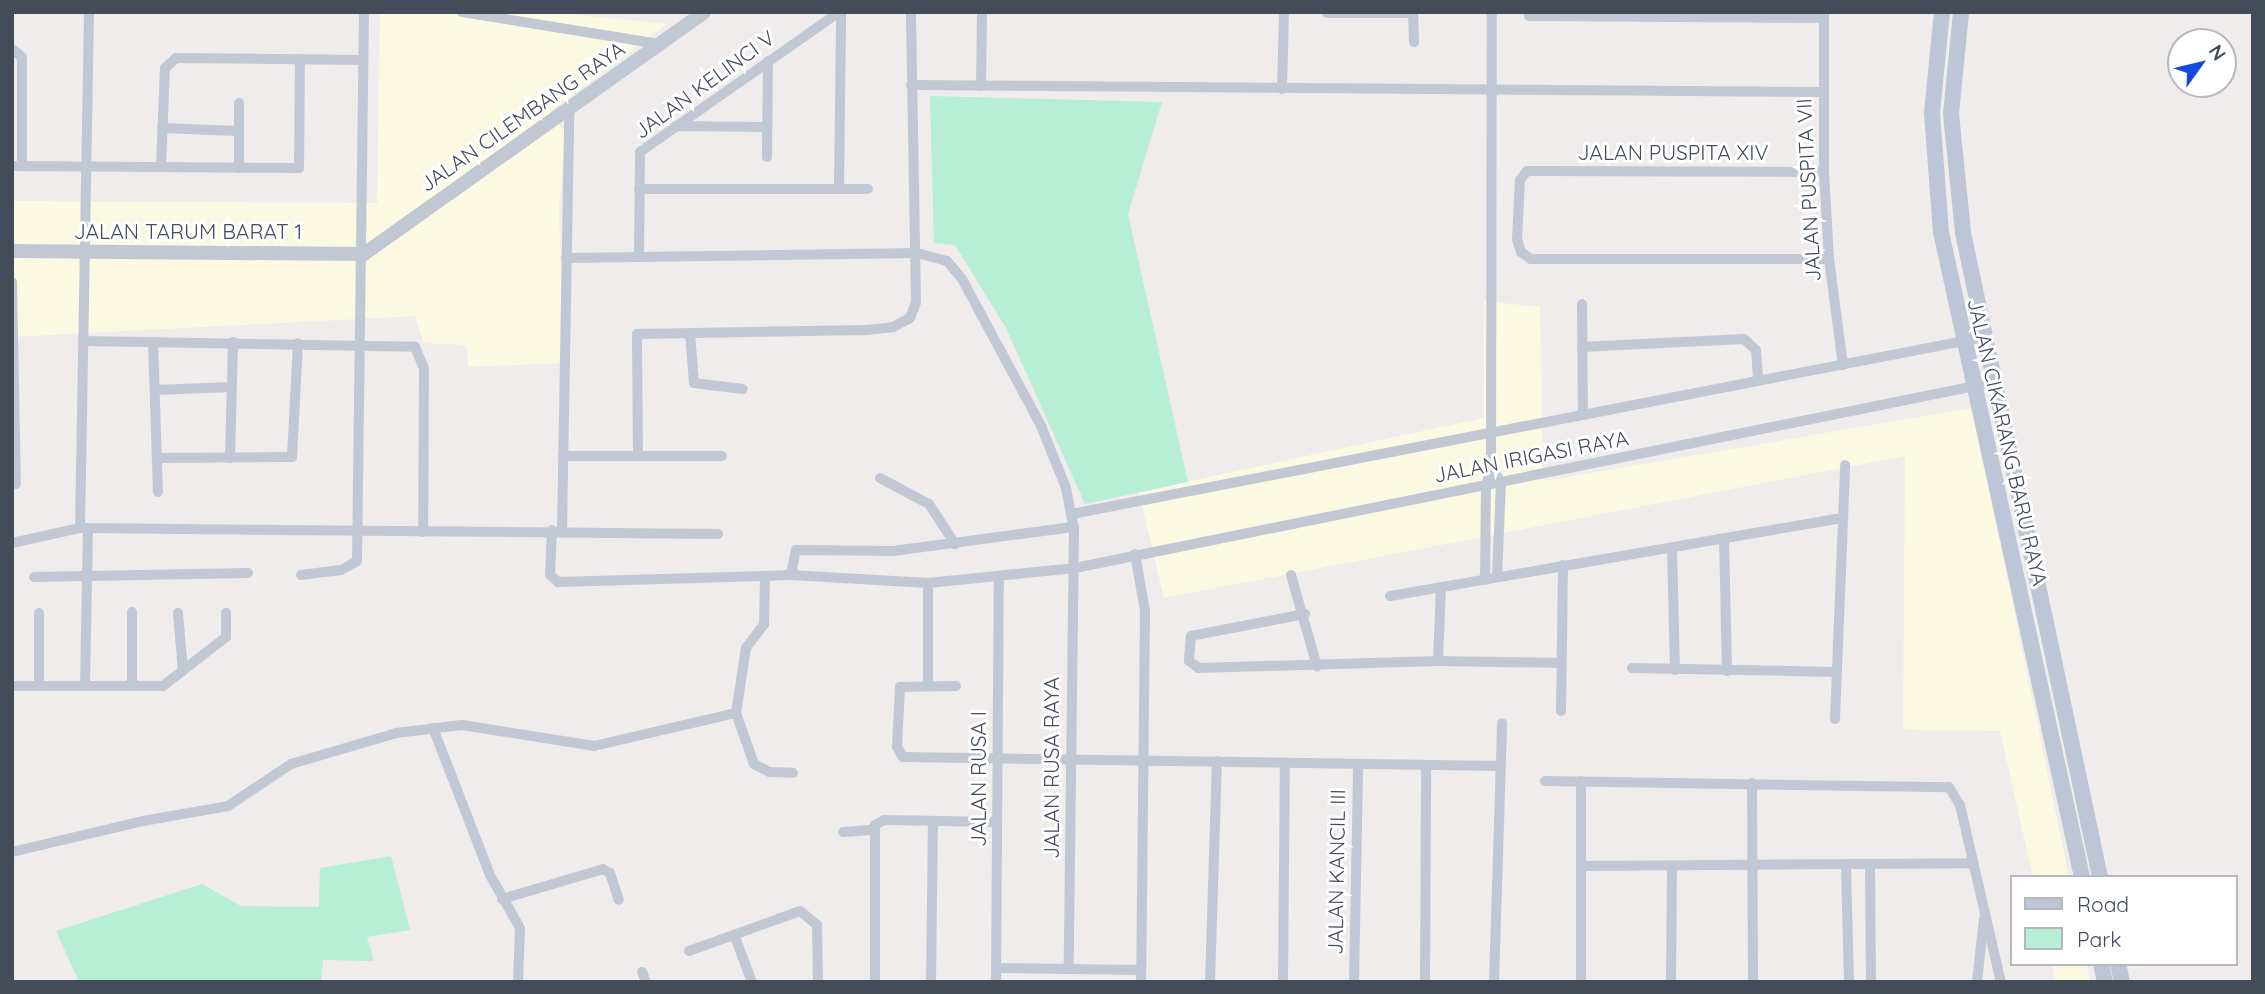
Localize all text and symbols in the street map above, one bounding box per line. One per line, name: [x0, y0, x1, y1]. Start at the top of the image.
street label: JALAN KELINCI V: [629, 25, 779, 143]
north arrow: [2167, 28, 2237, 98]
street label: JALAN CILEMBANG RAYA: [415, 36, 629, 196]
text: N: [2204, 40, 2232, 65]
street label: JALAN PUSPITA VII: [1791, 98, 1825, 282]
street label: JALAN PUSPITA XIV: [1578, 139, 1768, 165]
street label: JALAN TARUM BARAT 1: [74, 218, 302, 244]
street label: JALAN CIKARANG BARU RAYA: [1963, 296, 2053, 588]
street label: JALAN IRIGASI RAYA: [1432, 425, 1630, 487]
street label: JALAN RUSA RAYA: [1038, 677, 1064, 859]
street label: JALAN RUSA I: [965, 711, 991, 847]
street label: JALAN KANCIL III: [1322, 789, 1350, 955]
legend: [2010, 875, 2237, 966]
text: Road: [2077, 891, 2129, 917]
text: Park: [2077, 926, 2121, 952]

